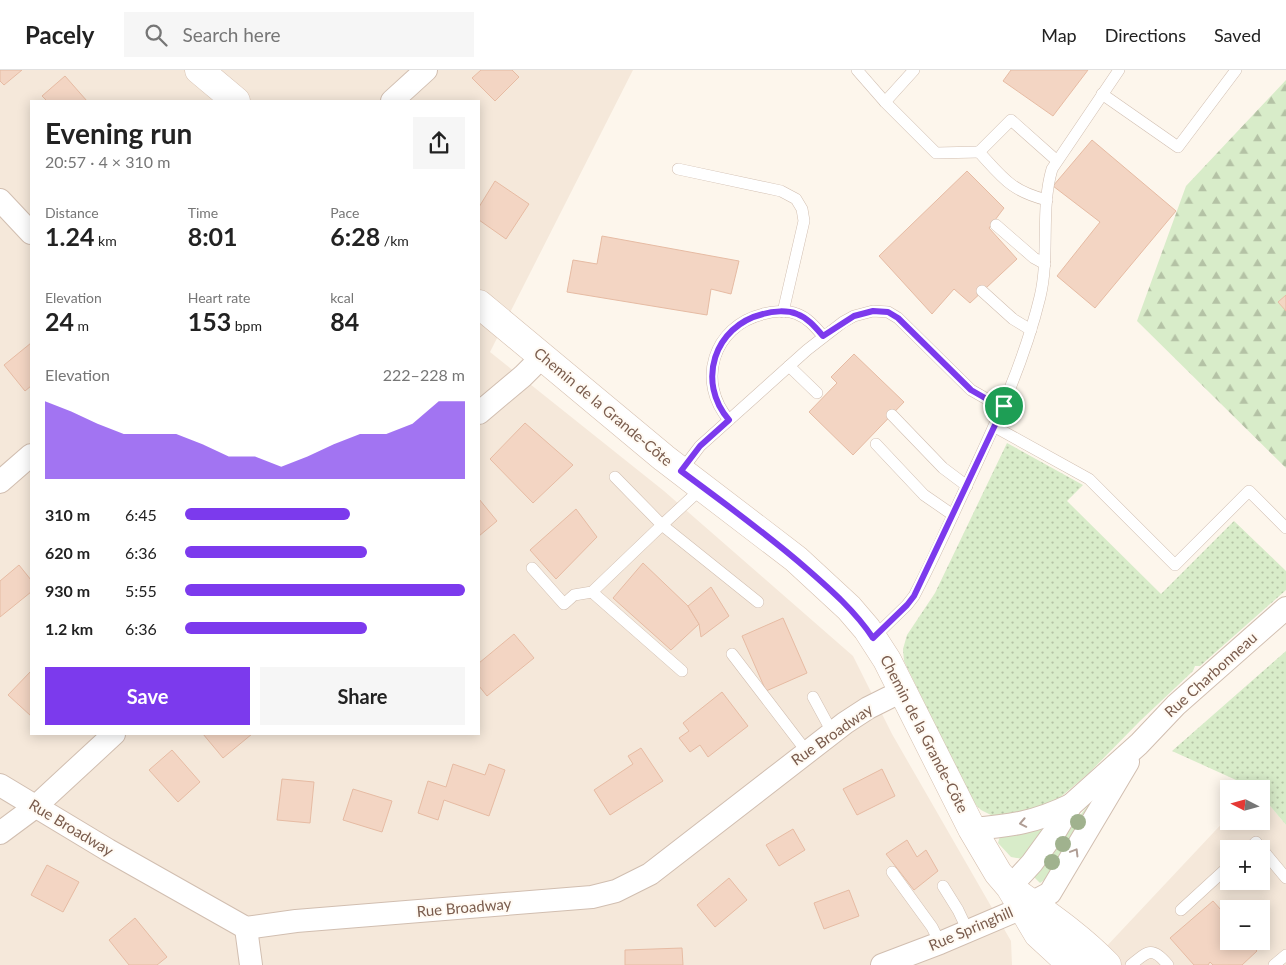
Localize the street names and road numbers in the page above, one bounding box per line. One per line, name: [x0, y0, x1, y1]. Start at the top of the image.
street label: Chemin de la Grande-Côte: [531, 343, 676, 469]
street label: Rue Charbonneau: [1160, 628, 1260, 720]
street label: Chemin de la Grande-Côte: [877, 652, 973, 816]
street label: Rue Broadway: [787, 699, 876, 769]
street label: Rue Broadway: [26, 795, 117, 859]
street label: Rue Broadway: [416, 894, 512, 920]
street label: Rue Springhill: [926, 902, 1015, 954]

